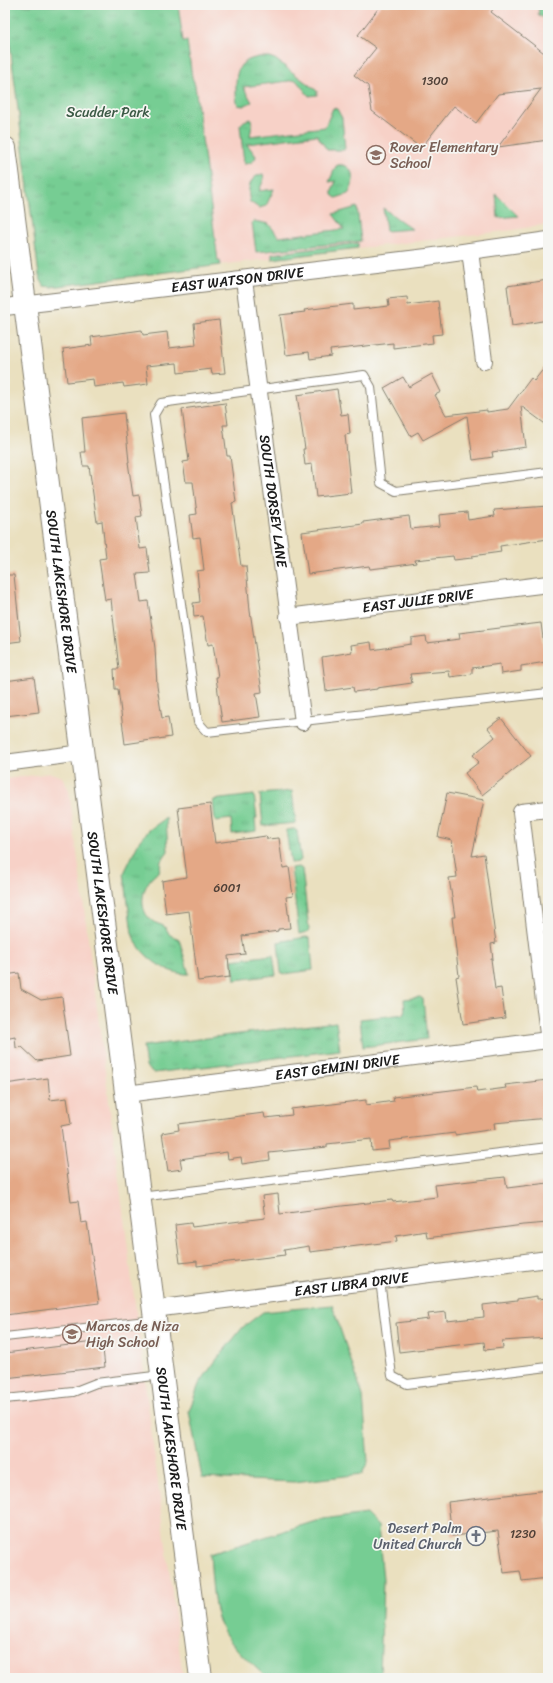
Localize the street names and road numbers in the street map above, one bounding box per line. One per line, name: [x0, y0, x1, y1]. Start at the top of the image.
street label: EAST WATSON DRIVE: [170, 260, 306, 300]
street label: SOUTH DORSEY LANE: [252, 433, 294, 570]
street label: SOUTH LAKESHORE DRIVE: [38, 508, 84, 676]
street label: EAST JULIE DRIVE: [361, 581, 476, 620]
street label: SOUTH LAKESHORE DRIVE: [80, 829, 125, 997]
street label: EAST GEMINI DRIVE: [274, 1047, 402, 1088]
street label: EAST LIBRA DRIVE: [293, 1265, 411, 1304]
street label: SOUTH LAKESHORE DRIVE: [148, 1365, 194, 1533]

